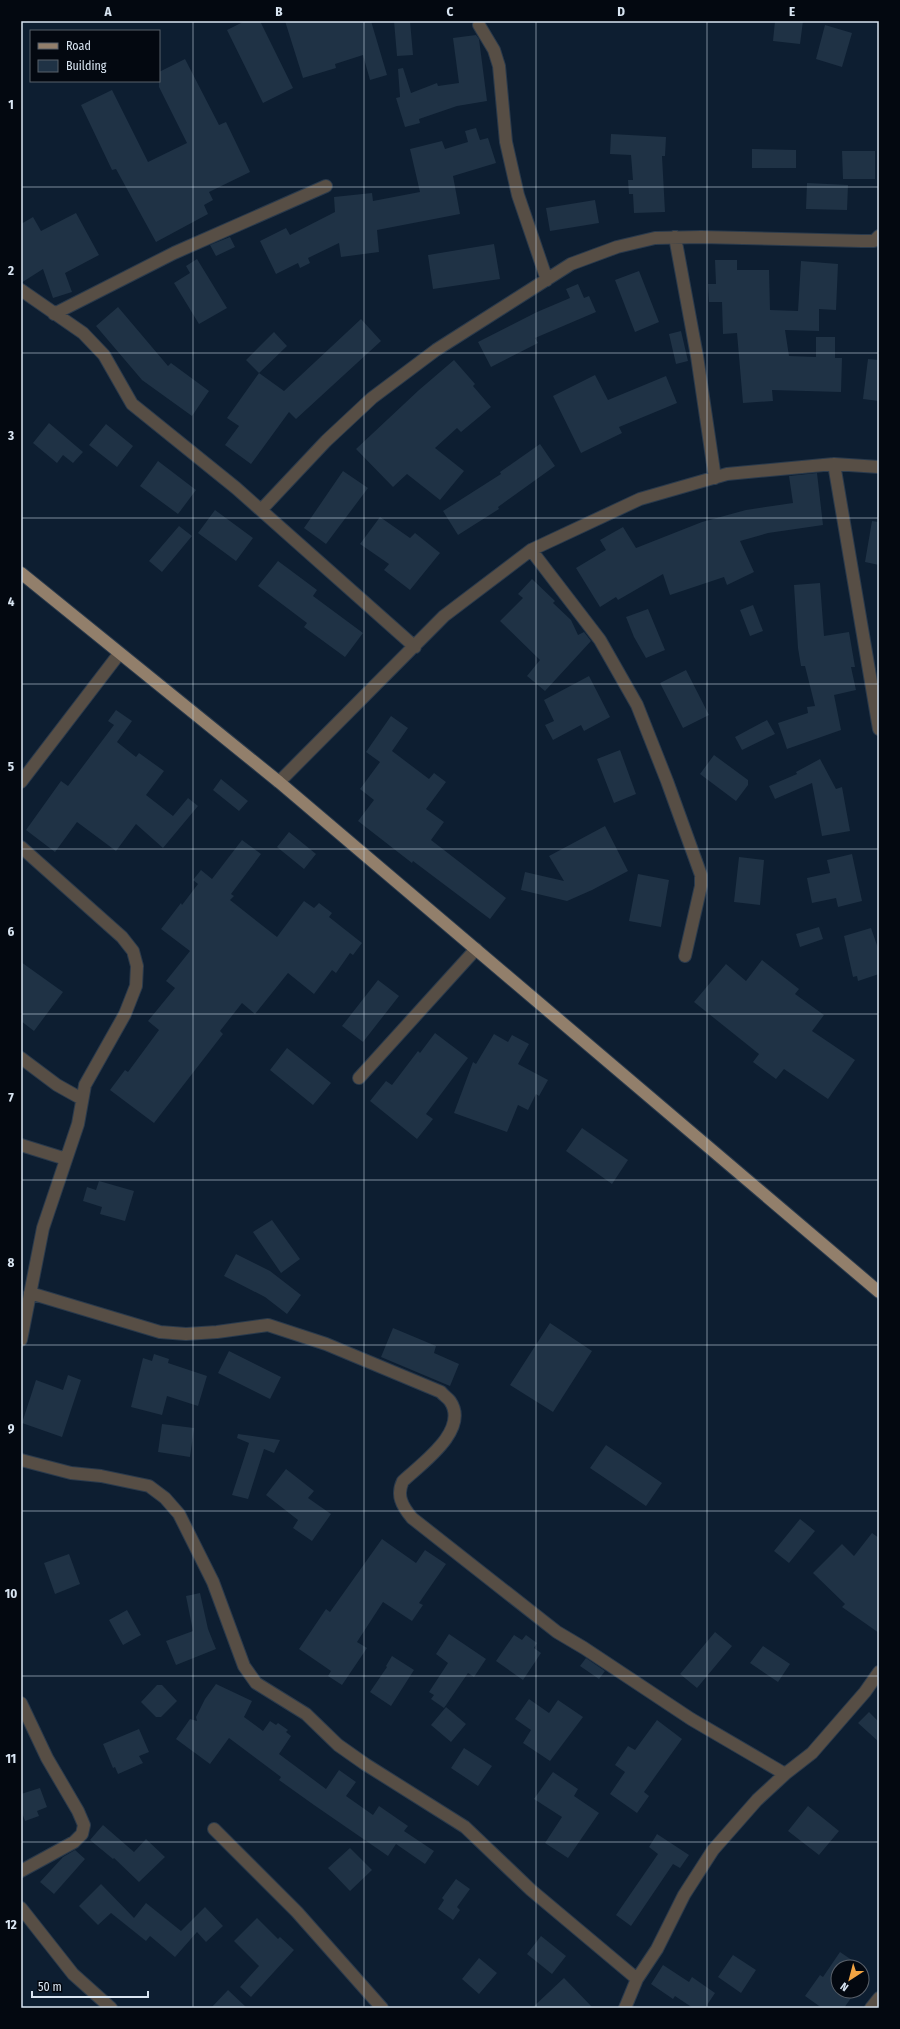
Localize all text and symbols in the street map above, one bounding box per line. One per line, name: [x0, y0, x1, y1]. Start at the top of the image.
text: A: [103, 4, 112, 19]
text: B: [275, 4, 283, 19]
text: C: [447, 4, 454, 19]
text: D: [617, 4, 625, 19]
text: E: [789, 4, 795, 19]
legend: [30, 30, 160, 82]
text: Road: [66, 39, 91, 53]
text: Building: [66, 59, 107, 73]
text: 1: [8, 97, 14, 112]
text: 2: [7, 263, 14, 278]
text: 3: [7, 428, 14, 443]
text: 4: [8, 594, 15, 609]
text: 5: [8, 759, 14, 774]
text: 6: [8, 924, 15, 939]
text: 7: [8, 1090, 14, 1105]
text: 8: [8, 1255, 15, 1270]
text: 9: [8, 1421, 15, 1436]
text: 10: [5, 1586, 17, 1601]
text: 11: [6, 1751, 16, 1766]
text: 12: [5, 1917, 17, 1932]
north arrow: [830, 1959, 870, 1999]
scale bar: [32, 1973, 148, 1999]
text: N: [838, 1979, 851, 1994]
text: 50 m: [38, 1980, 62, 1994]

